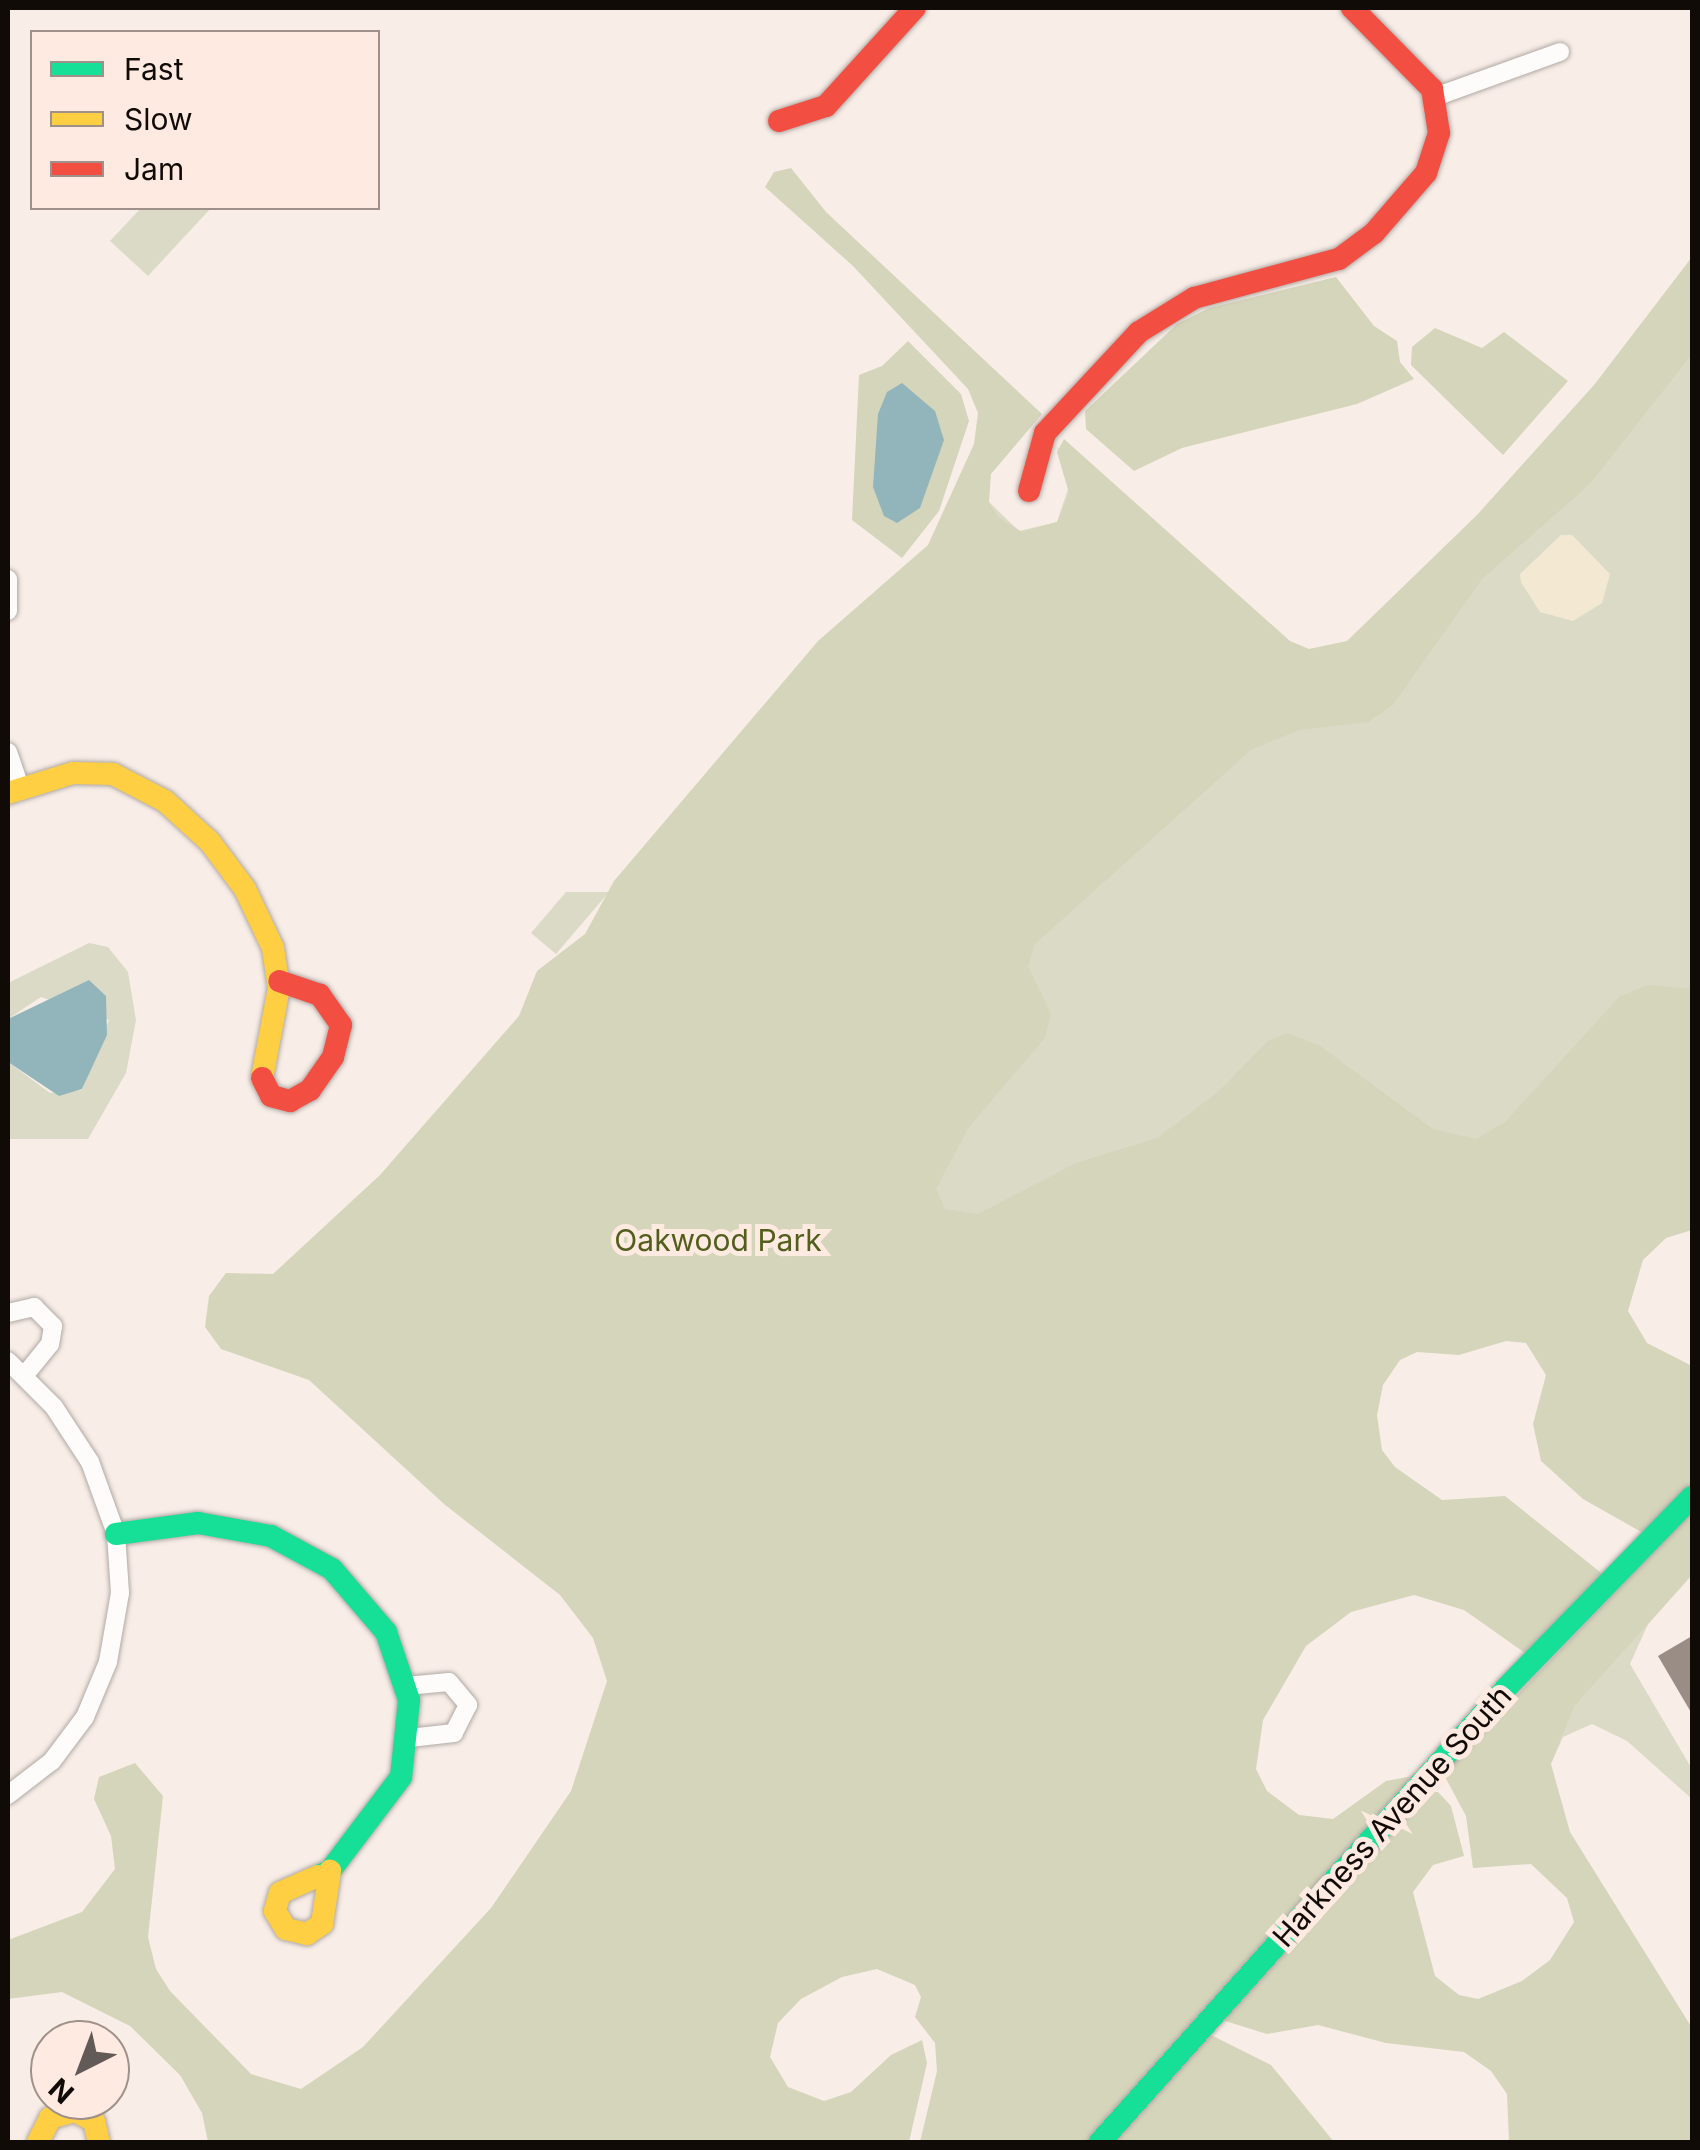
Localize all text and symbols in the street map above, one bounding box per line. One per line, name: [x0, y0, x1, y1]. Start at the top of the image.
legend: [30, 30, 380, 210]
text: Fast: [124, 51, 183, 87]
text: Slow: [124, 101, 193, 137]
text: Jam: [124, 151, 184, 187]
park label: Oakwood Park: [614, 1222, 822, 1258]
street label: Harkness Avenue South: [1265, 1678, 1519, 1954]
north arrow: [30, 2020, 130, 2120]
text: N: [42, 2071, 81, 2111]

